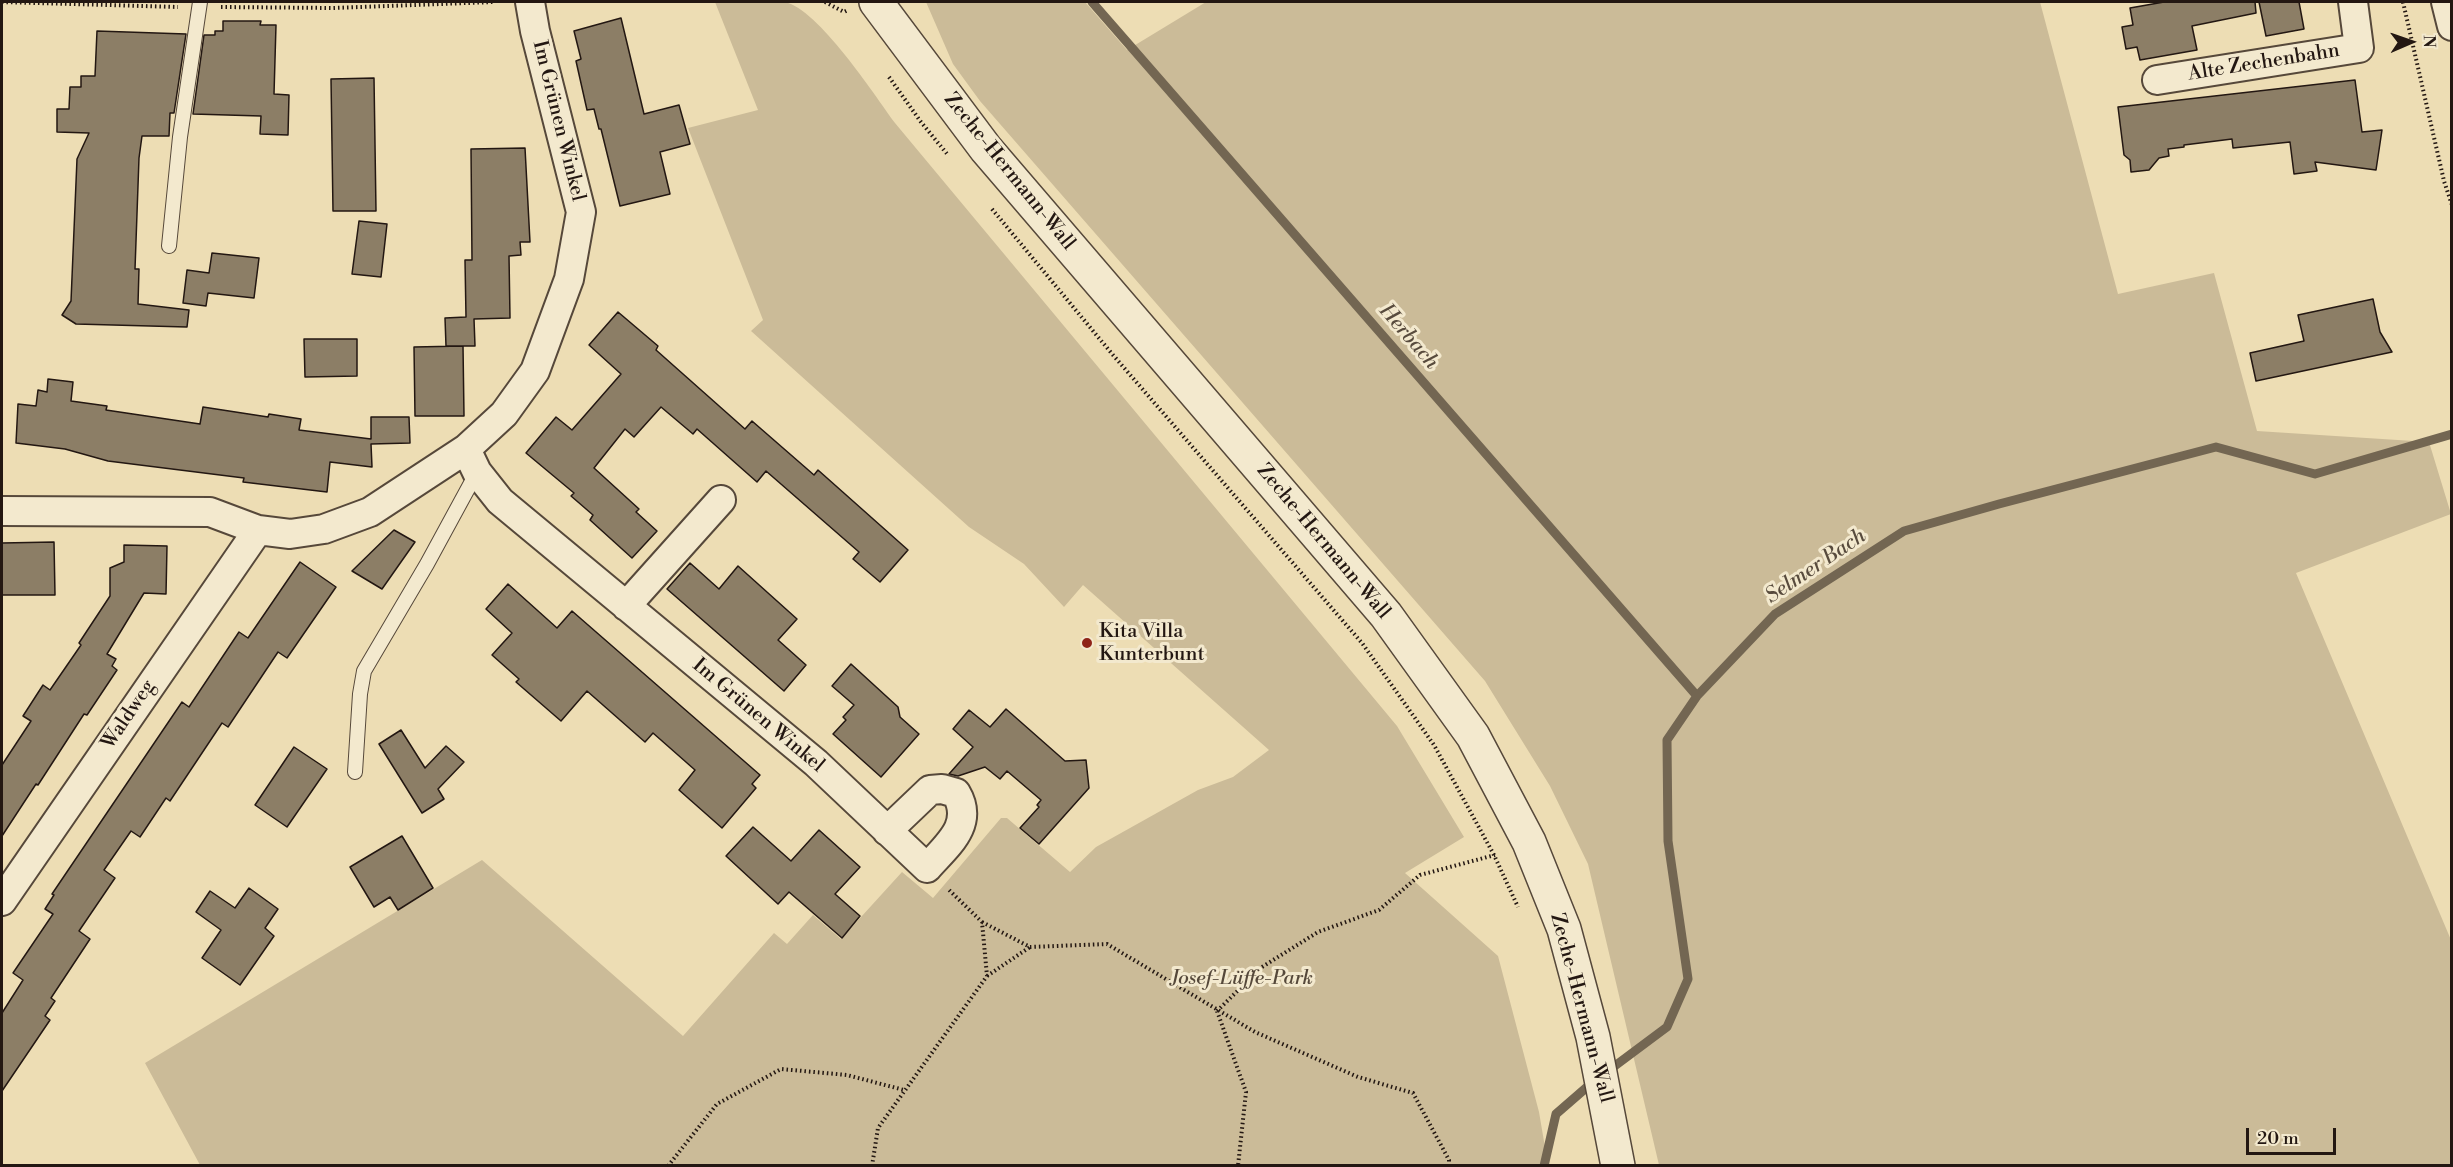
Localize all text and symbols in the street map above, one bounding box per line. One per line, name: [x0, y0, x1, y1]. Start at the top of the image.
north arrow: [2381, 12, 2441, 72]
text: N: [2419, 35, 2439, 48]
street label: Im Grünen Winkel: [526, 38, 590, 204]
street label: Alte Zechenbahn: [2186, 39, 2342, 87]
street label: Zeche-Hermann-Wall: [938, 89, 1080, 255]
water label: Herbach: [1373, 299, 1443, 375]
street label: Zeche-Hermann-Wall: [1251, 459, 1395, 625]
water label: Selmer Bach: [1761, 524, 1871, 610]
place label: Kita Villa Kunterbunt: [1099, 620, 1205, 667]
marker: Kita Villa Kunterbunt: [1080, 636, 1094, 650]
street label: Im Grünen Winkel: [687, 654, 829, 778]
street label: Waldweg: [97, 676, 161, 754]
street label: Zeche-Hermann-Wall: [1544, 911, 1618, 1105]
park label: Josef-Lüffe-Park: [1171, 967, 1313, 991]
scale bar: [2249, 1116, 2339, 1154]
text: 20 m: [2257, 1127, 2299, 1150]

